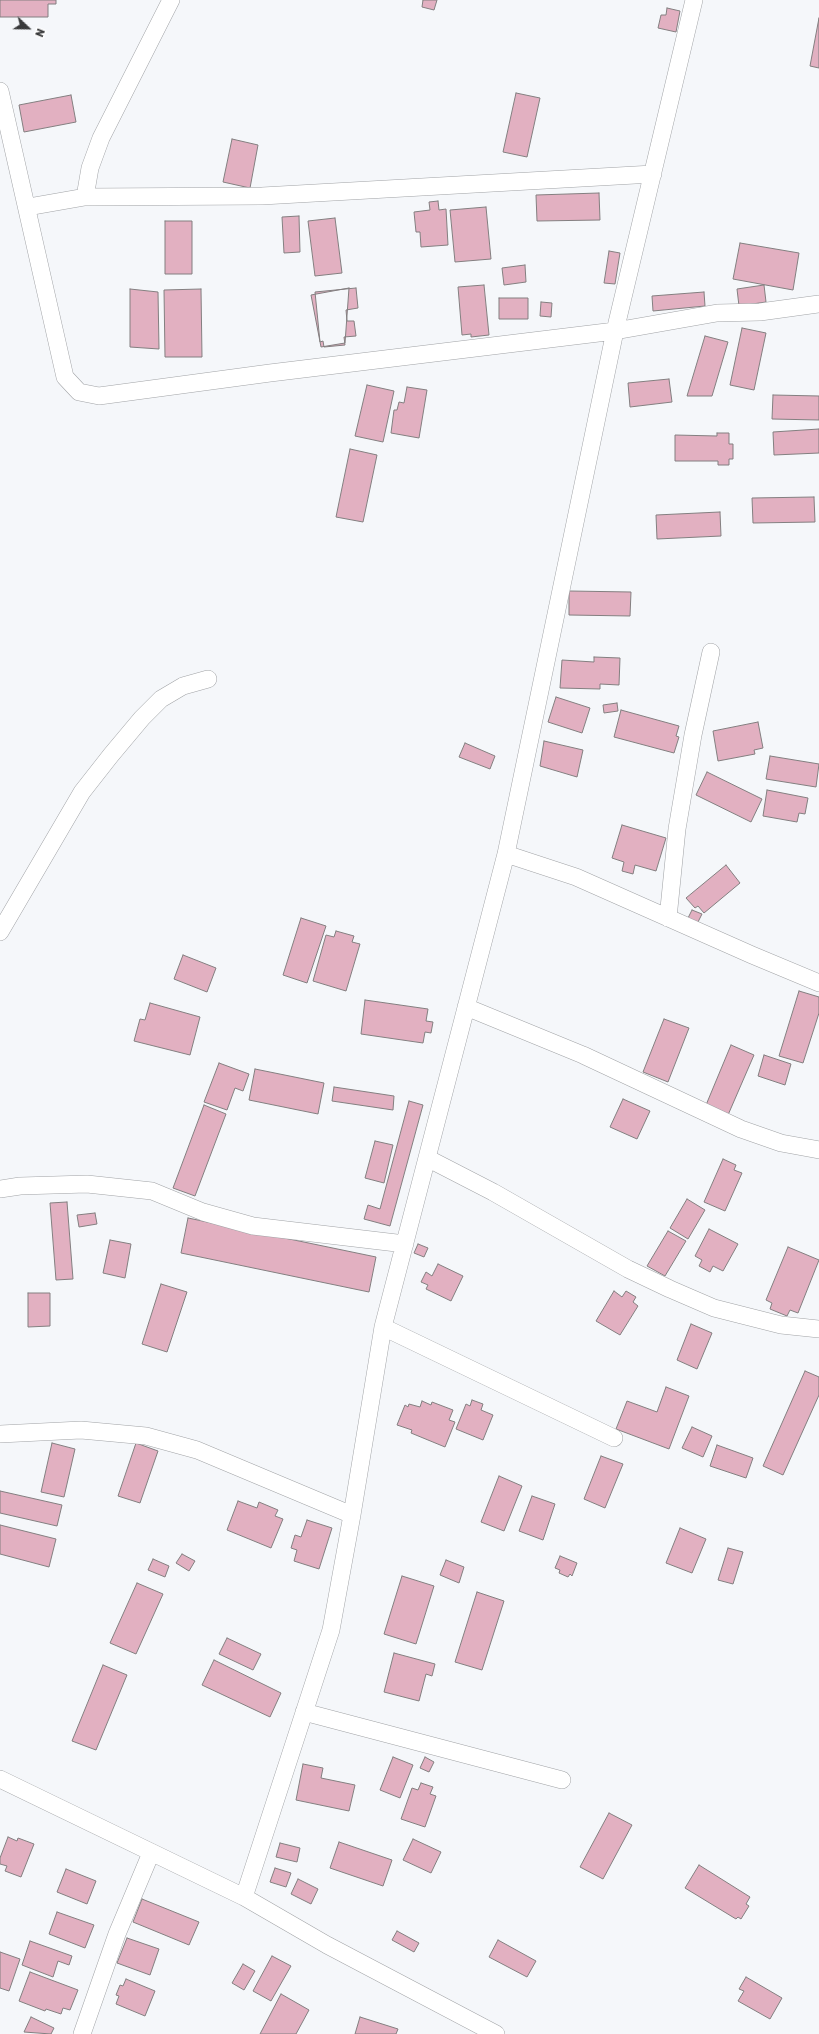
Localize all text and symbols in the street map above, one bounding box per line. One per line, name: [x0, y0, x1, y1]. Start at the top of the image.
north arrow: [8, 8, 48, 48]
text: N: [32, 27, 47, 39]

